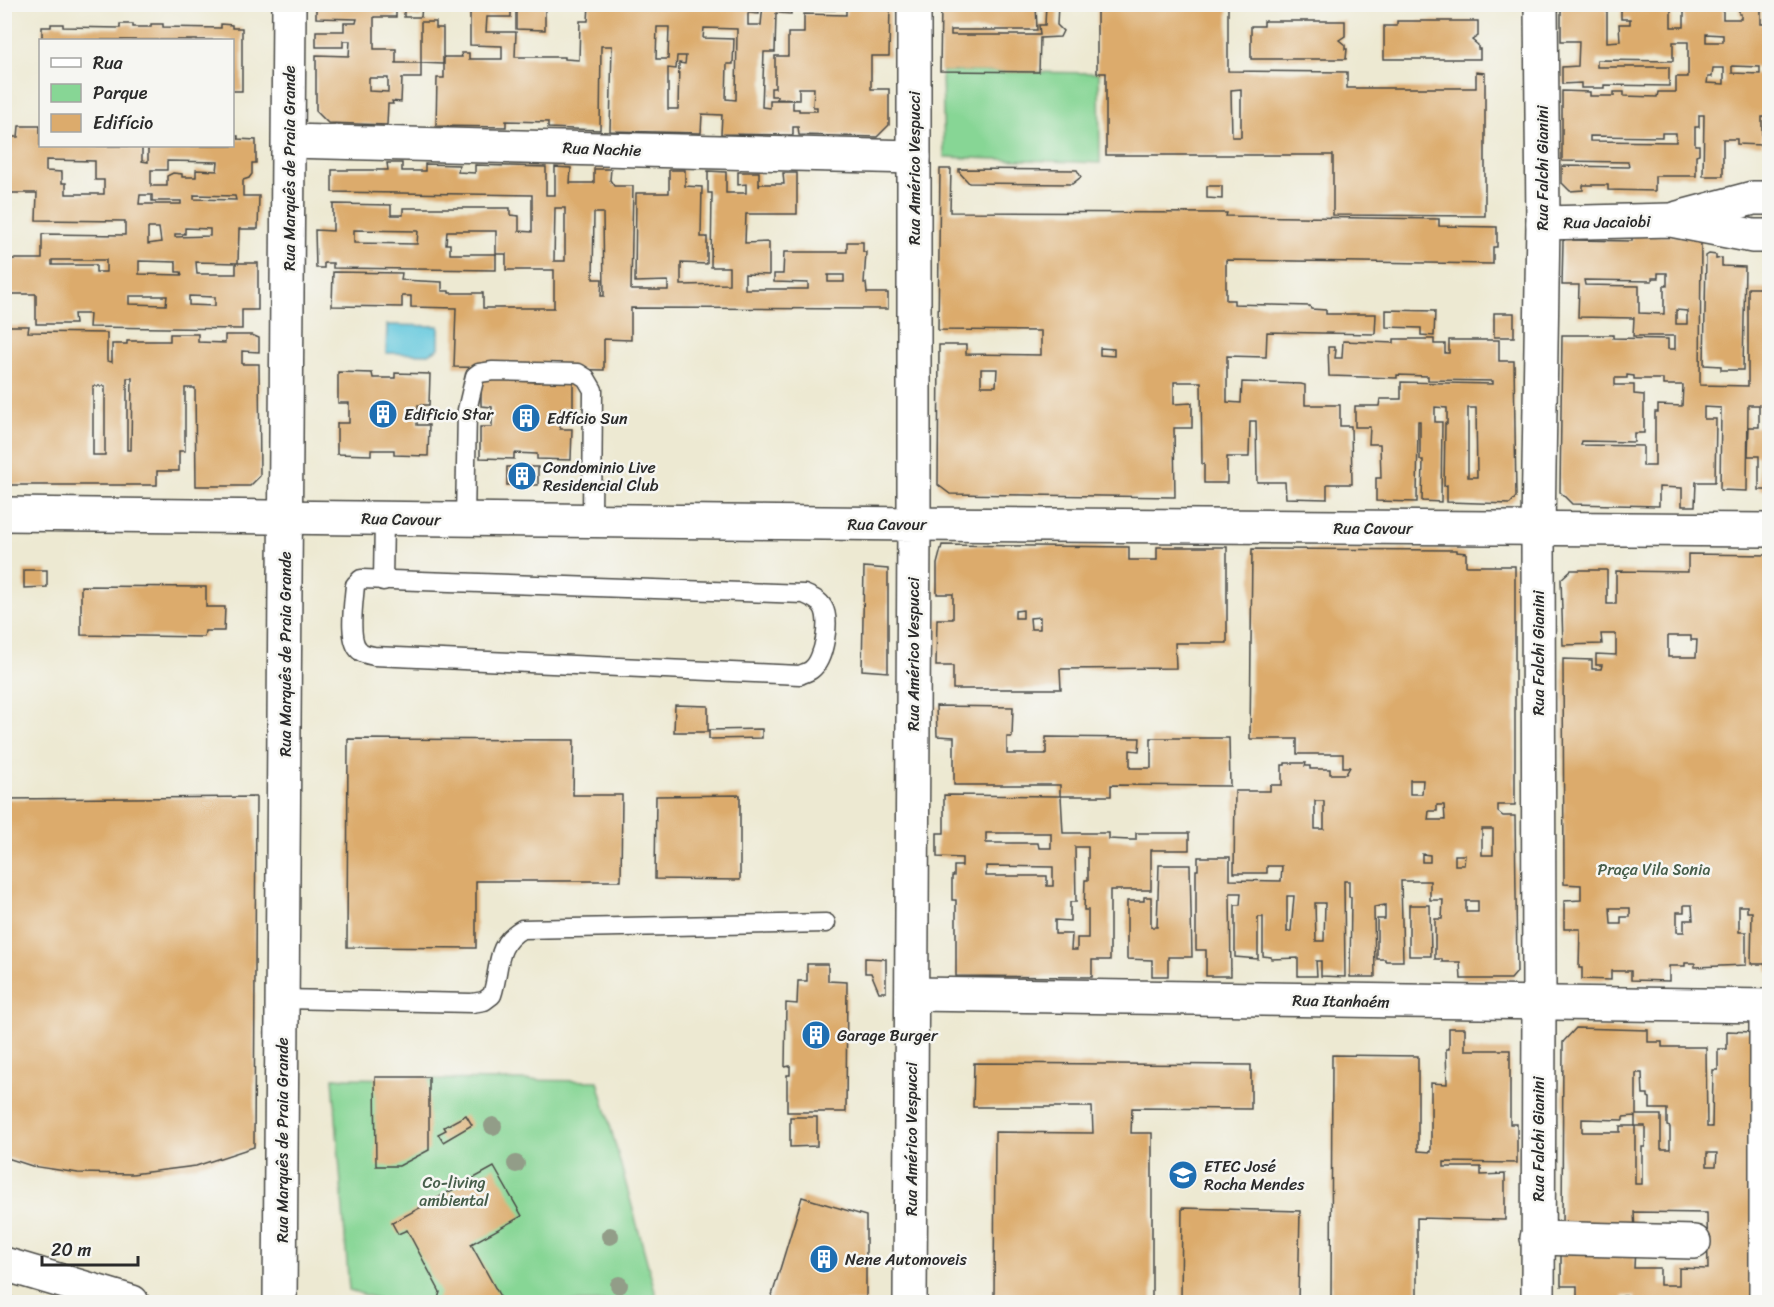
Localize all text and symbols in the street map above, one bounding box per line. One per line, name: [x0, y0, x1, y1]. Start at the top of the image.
legend: [39, 39, 234, 147]
text: Rua: [93, 47, 124, 79]
street label: Rua Marquês de Praia Grande: [275, 65, 304, 271]
text: Parque: [93, 77, 148, 109]
street label: Rua Américo Vespucci: [900, 90, 929, 245]
street label: Rua Falchi Gianini: [1528, 105, 1557, 231]
text: Edifício: [93, 107, 153, 139]
street label: Rua Nachie: [562, 133, 642, 165]
street label: Rua Jacaiobi: [1563, 207, 1651, 237]
building icon: Edificio Star: [367, 398, 399, 430]
place label: Edificio Star: [404, 400, 495, 429]
building icon: Edfício Sun: [510, 402, 542, 434]
place label: Edfício Sun: [547, 404, 628, 433]
place label: Condominio Live Residencial Club: [543, 453, 659, 500]
building icon: Condominio Live Residencial Club: [506, 460, 538, 492]
street label: Rua Cavour: [361, 504, 442, 534]
street label: Rua Cavour: [847, 510, 928, 539]
street label: Rua Cavour: [1333, 514, 1414, 543]
street label: Rua Marquês de Praia Grande: [271, 551, 300, 757]
street label: Rua Américo Vespucci: [899, 576, 928, 731]
street label: Rua Falchi Gianini: [1524, 590, 1553, 716]
park label: Praça Vila Sonia: [1598, 855, 1710, 884]
street label: Rua Itanhaém: [1292, 986, 1390, 1016]
building icon: Garage Burger: [800, 1019, 832, 1051]
place label: Garage Burger: [837, 1021, 939, 1050]
street label: Rua Marquês de Praia Grande: [268, 1037, 297, 1243]
street label: Rua Américo Vespucci: [897, 1061, 926, 1216]
street label: Rua Falchi Gianini: [1524, 1076, 1553, 1202]
place label: ETEC José Rocha Mendes: [1204, 1152, 1305, 1199]
school or university icon: ETEC José Rocha Mendes: [1167, 1159, 1199, 1191]
park label: Co-living ambiental: [419, 1168, 489, 1215]
scale bar: [42, 1229, 138, 1267]
text: 20 m: [51, 1234, 91, 1266]
building icon: Nene Automoveis: [808, 1243, 840, 1275]
place label: Nene Automoveis: [845, 1245, 967, 1274]

